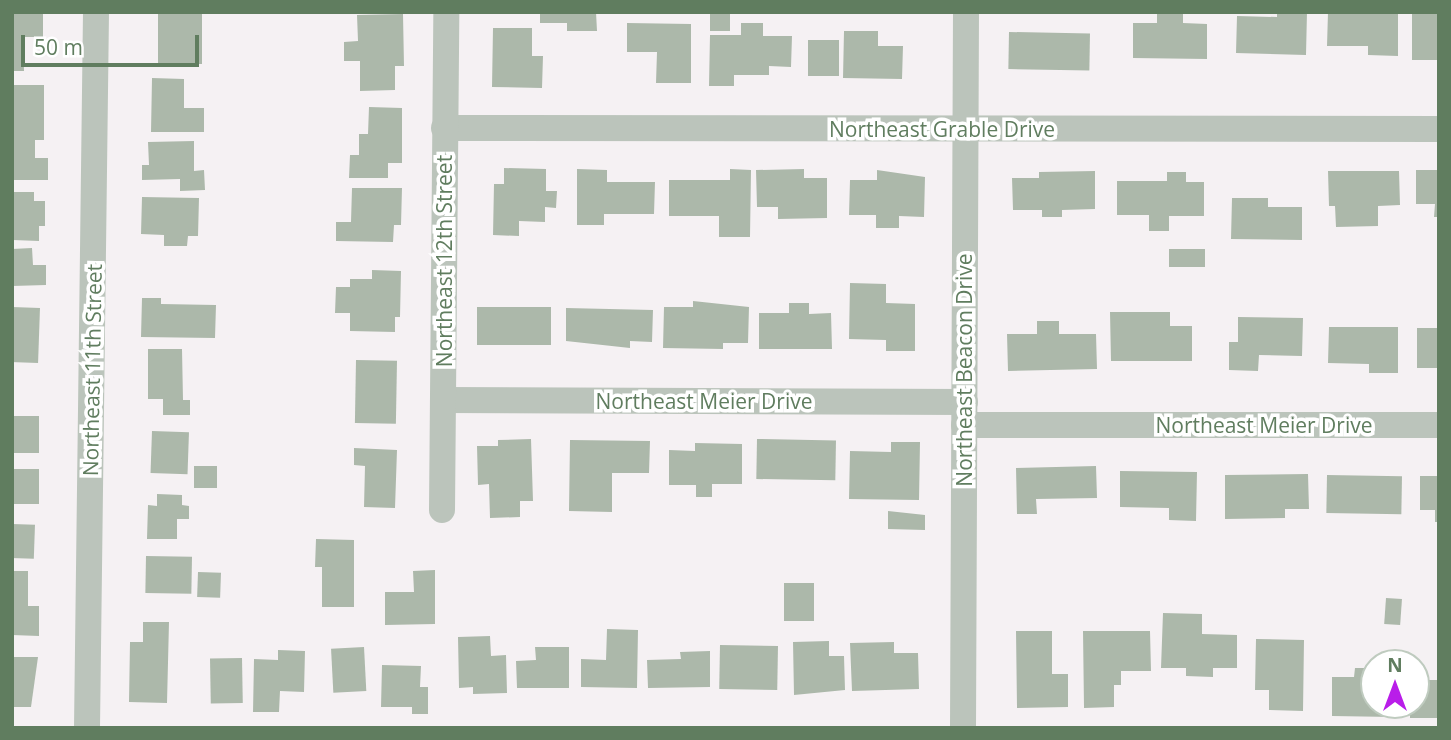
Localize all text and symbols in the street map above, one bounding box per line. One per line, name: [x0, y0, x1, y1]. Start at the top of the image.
scale bar: [24, 21, 203, 65]
text: 50 m: [34, 33, 83, 61]
street label: Northeast Grable Drive: [829, 116, 1055, 142]
street label: Northeast 12th Street: [431, 155, 457, 367]
street label: Northeast Beacon Drive: [951, 253, 977, 487]
street label: Northeast 11th Street: [78, 264, 106, 476]
street label: Northeast Meier Drive: [595, 388, 813, 414]
street label: Northeast Meier Drive: [1155, 412, 1373, 438]
north arrow: [1360, 649, 1430, 719]
text: N: [1387, 652, 1403, 678]

